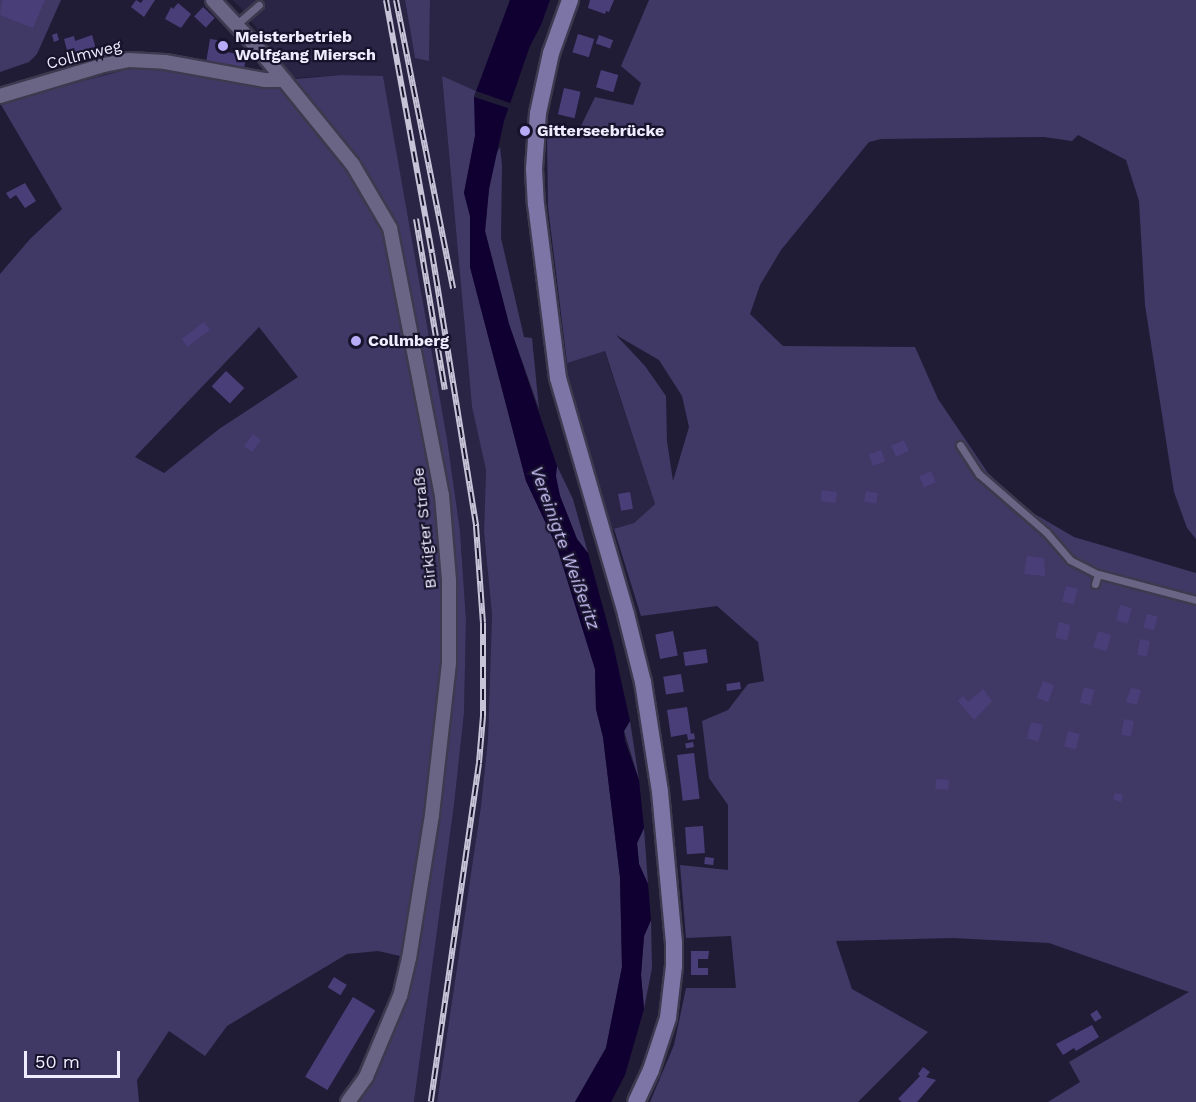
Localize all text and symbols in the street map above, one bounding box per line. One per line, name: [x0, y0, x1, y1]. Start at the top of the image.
place label: Meisterbetrieb Wolfgang Miersch: [235, 27, 376, 65]
street label: Collmweg: [45, 36, 123, 74]
marker: Meisterbetrieb Wolfgang Miersch: [216, 39, 230, 53]
place label: Gitterseebrücke: [537, 121, 664, 141]
marker: Gitterseebrücke: [518, 124, 532, 138]
place label: Collmberg: [368, 331, 449, 351]
marker: Collmberg: [349, 334, 363, 348]
water label: Vereinigte Weißeritz: [525, 463, 605, 633]
street label: Birkigter Straße: [409, 466, 441, 590]
scale bar: [27, 1039, 123, 1077]
text: 50 m: [35, 1051, 80, 1072]

